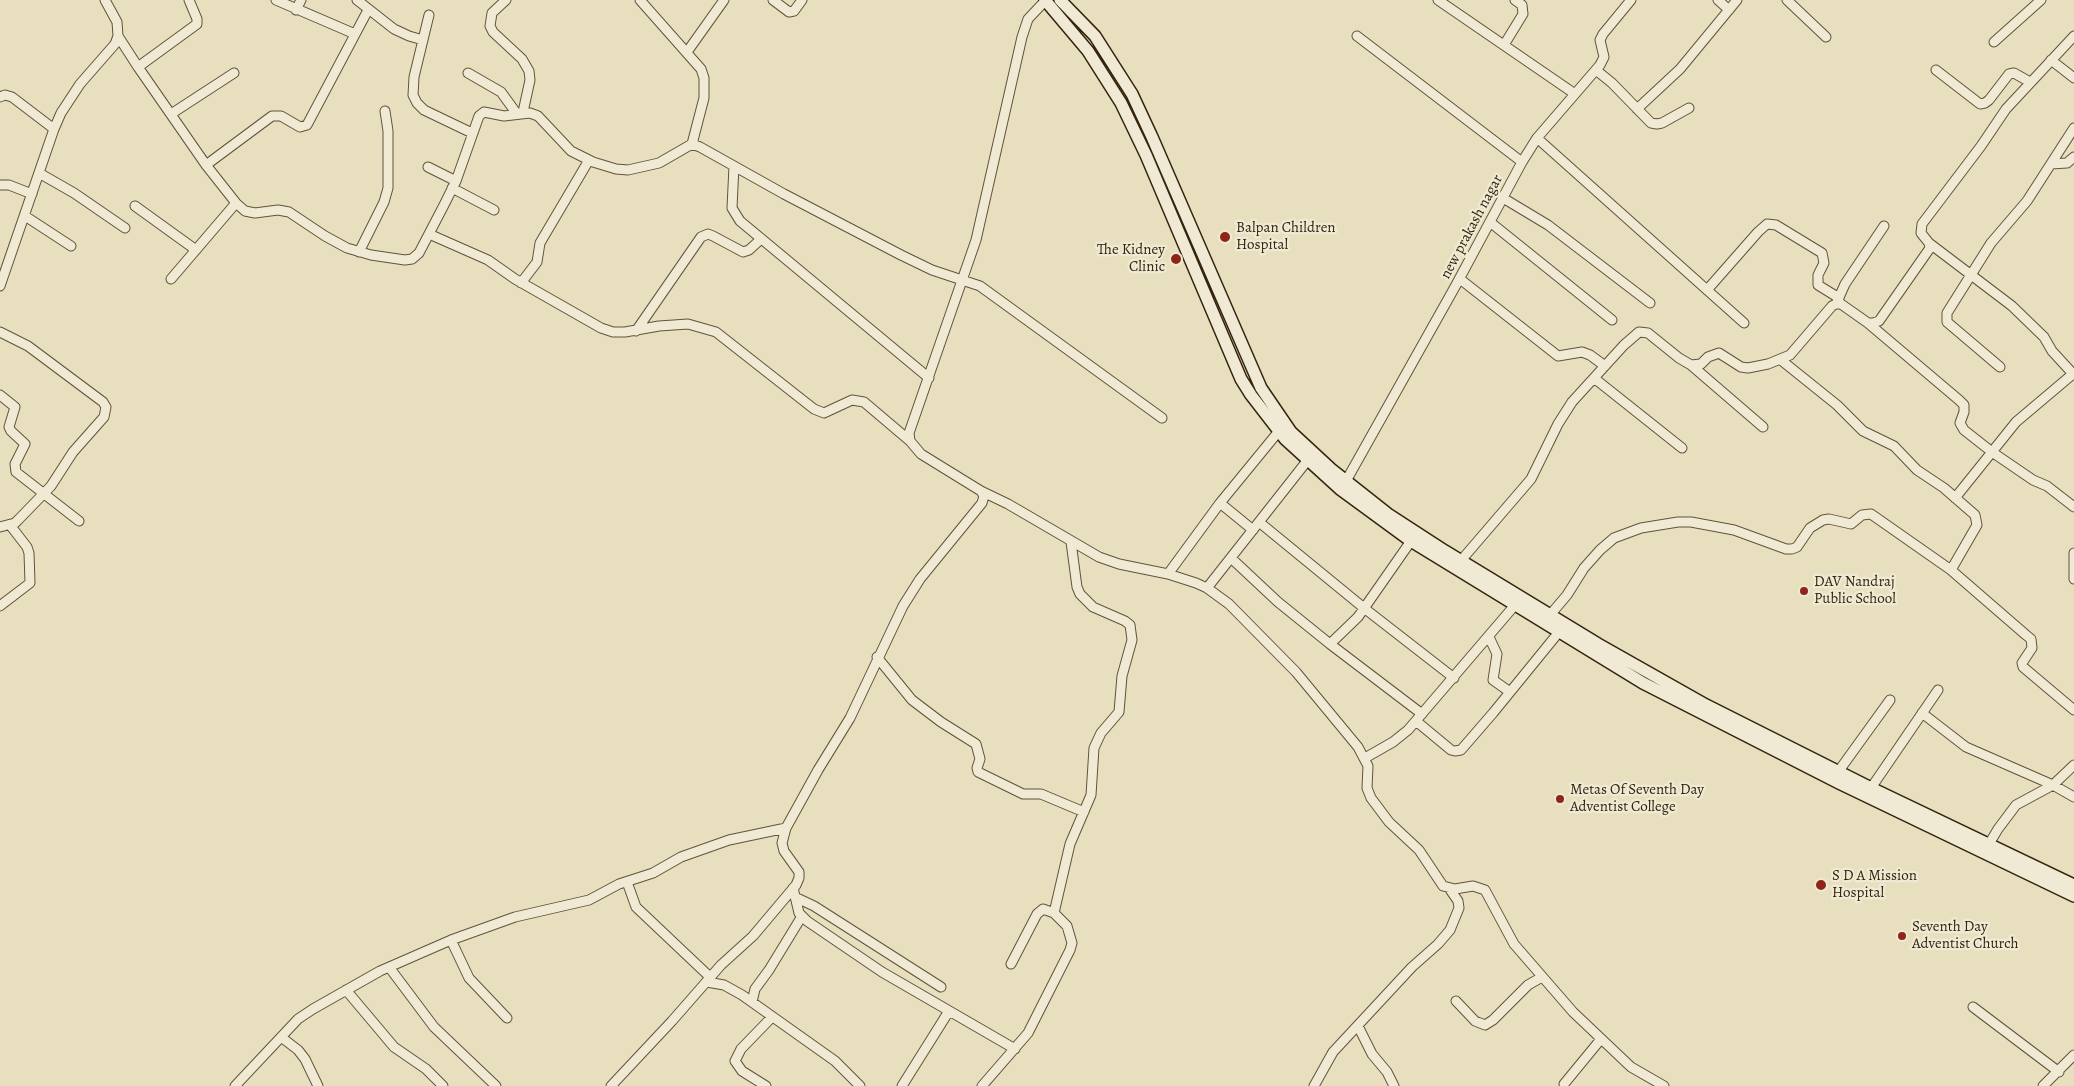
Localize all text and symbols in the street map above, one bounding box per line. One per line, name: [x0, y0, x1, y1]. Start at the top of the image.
street label: new prakash nagar: [1437, 172, 1507, 282]
place label: Balpan Children Hospital: [1236, 219, 1336, 254]
marker: Balpan Children Hospital: [1218, 230, 1232, 244]
place label: The Kidney Clinic: [1097, 241, 1165, 276]
marker: The Kidney Clinic: [1169, 252, 1183, 266]
place label: DAV Nandraj Public School: [1814, 573, 1896, 608]
marker: DAV Nandraj Public School: [1798, 585, 1810, 597]
place label: Metas Of Seventh Day Adventist College: [1570, 781, 1704, 816]
marker: Metas Of Seventh Day Adventist College: [1554, 793, 1566, 805]
place label: S D A Mission Hospital: [1832, 867, 1917, 902]
marker: S D A Mission Hospital: [1814, 878, 1828, 892]
place label: Seventh Day Adventist Church: [1912, 918, 2019, 953]
marker: Seventh Day Adventist Church: [1896, 930, 1908, 942]

